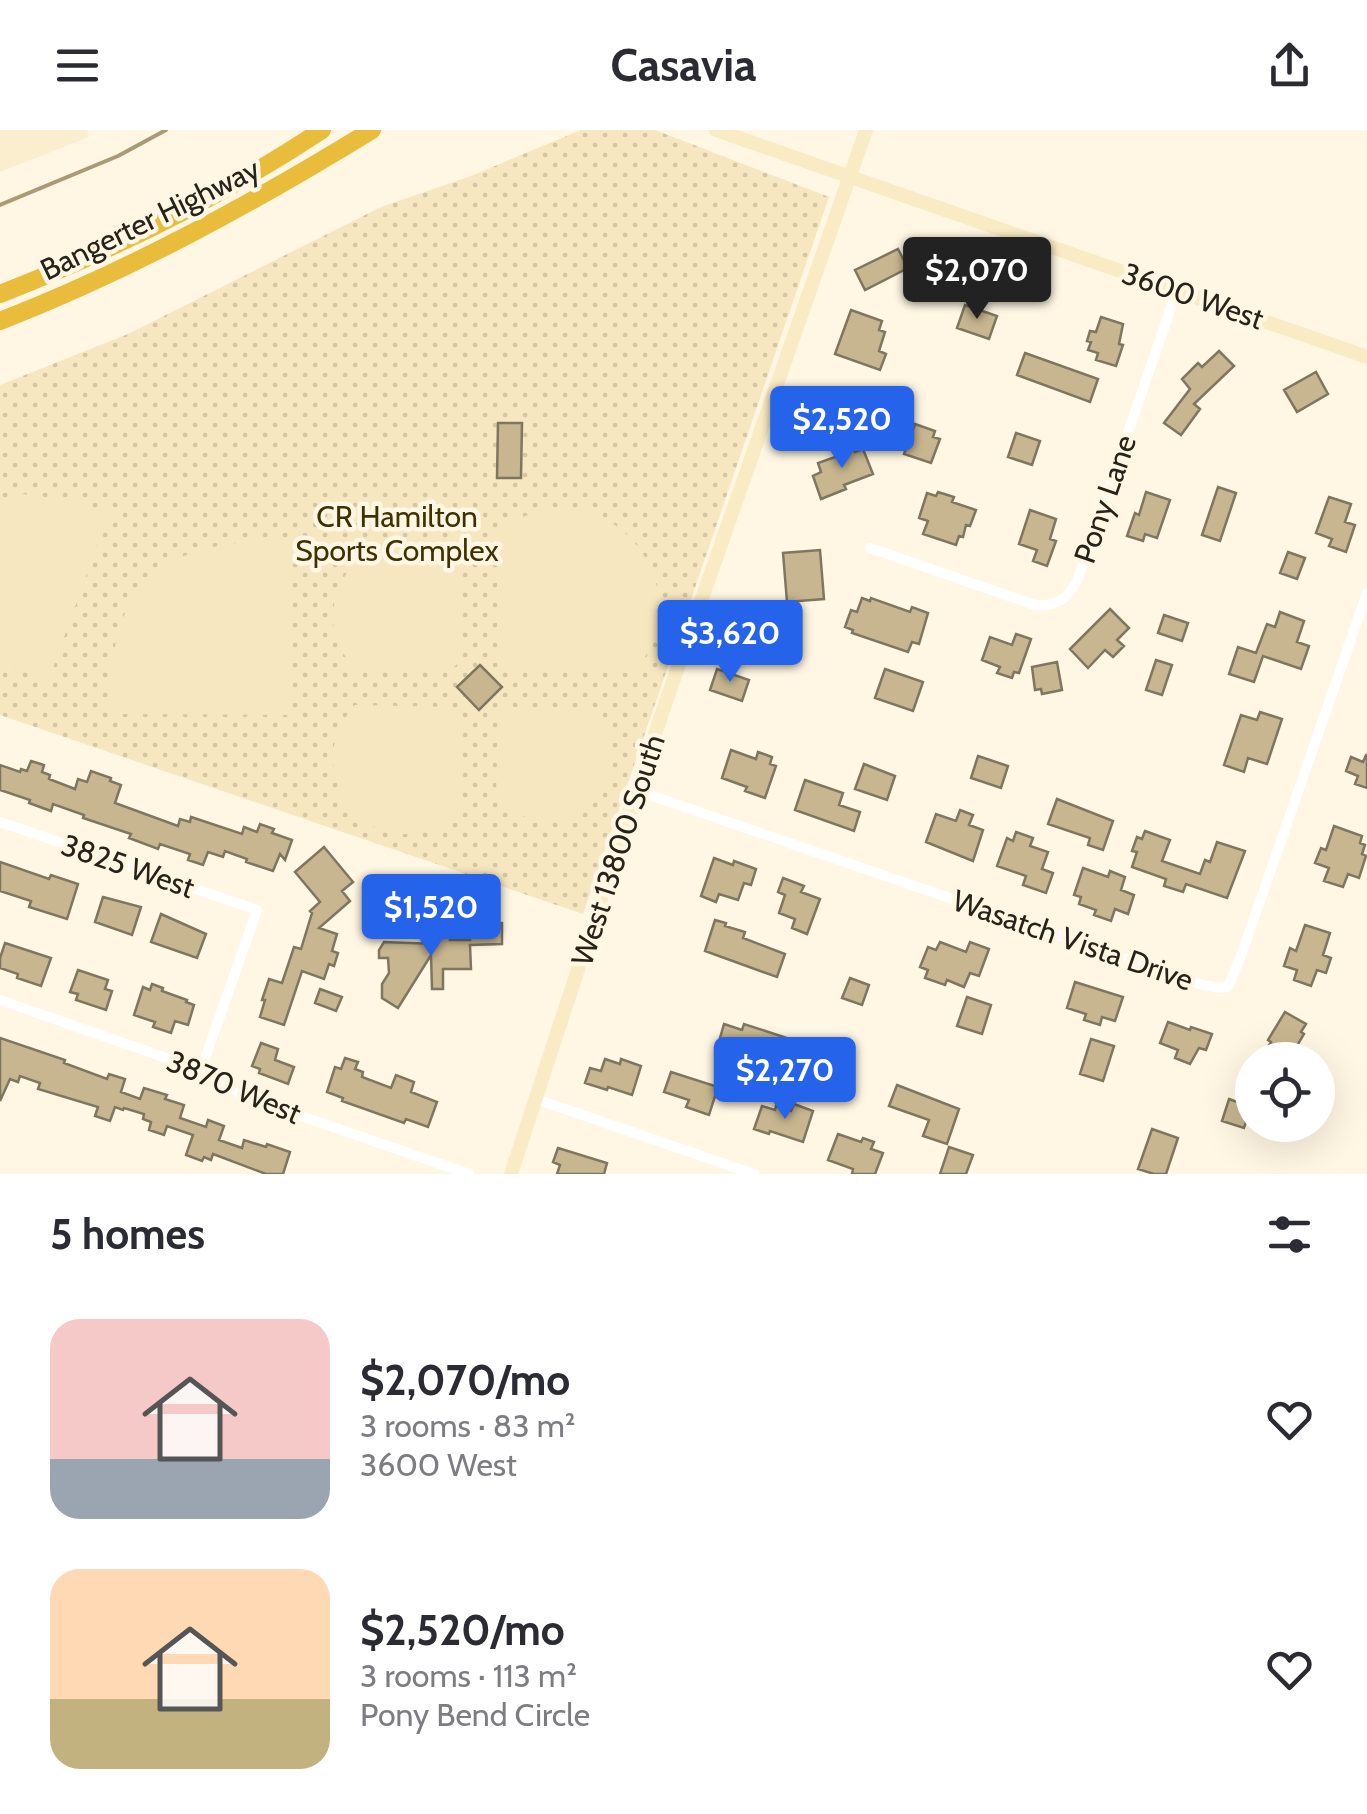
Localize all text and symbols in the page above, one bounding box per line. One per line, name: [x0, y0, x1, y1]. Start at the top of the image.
icon: menu: [50, 38, 105, 93]
text: Casavia: [611, 38, 756, 92]
icon: share: [1262, 38, 1317, 93]
street label: Bangerter Highway: [34, 150, 266, 288]
pin: $2,070: [896, 237, 1058, 322]
text: $2,070: [925, 250, 1029, 289]
street label: 3600 West: [1117, 255, 1269, 337]
pin: $2,520: [761, 386, 923, 471]
text: $2,520: [792, 399, 892, 438]
street label: Pony Lane: [1066, 430, 1144, 568]
park label: CR Hamilton Sports Complex: [295, 498, 499, 569]
pin: $3,620: [649, 600, 811, 685]
text: $3,620: [680, 613, 780, 652]
street label: West 13800 South: [563, 730, 673, 970]
street label: 3825 West: [57, 826, 199, 906]
pin: $1,520: [350, 874, 512, 959]
street label: Wasatch Vista Drive: [948, 882, 1198, 998]
text: $1,520: [384, 887, 478, 926]
pin: $2,270: [704, 1037, 866, 1122]
street label: 3870 West: [161, 1042, 307, 1132]
map controls: [1235, 1042, 1335, 1142]
button: locate: [1235, 1042, 1335, 1142]
text: $2,270: [736, 1050, 834, 1089]
icon: filters: [1262, 1207, 1317, 1262]
text: 5 homes: [50, 1208, 205, 1260]
text: $2,070/mo: [360, 1354, 570, 1406]
icon: home: [130, 1359, 250, 1479]
icon: heart: [1262, 1392, 1317, 1447]
text: 3 rooms · 83 m²: [360, 1406, 575, 1445]
text: 3600 West: [360, 1445, 517, 1484]
text: $2,520/mo: [360, 1604, 565, 1656]
icon: home: [130, 1609, 250, 1729]
icon: heart: [1262, 1642, 1317, 1697]
text: 3 rooms · 113 m²: [360, 1656, 577, 1695]
text: Pony Bend Circle: [360, 1695, 590, 1734]

